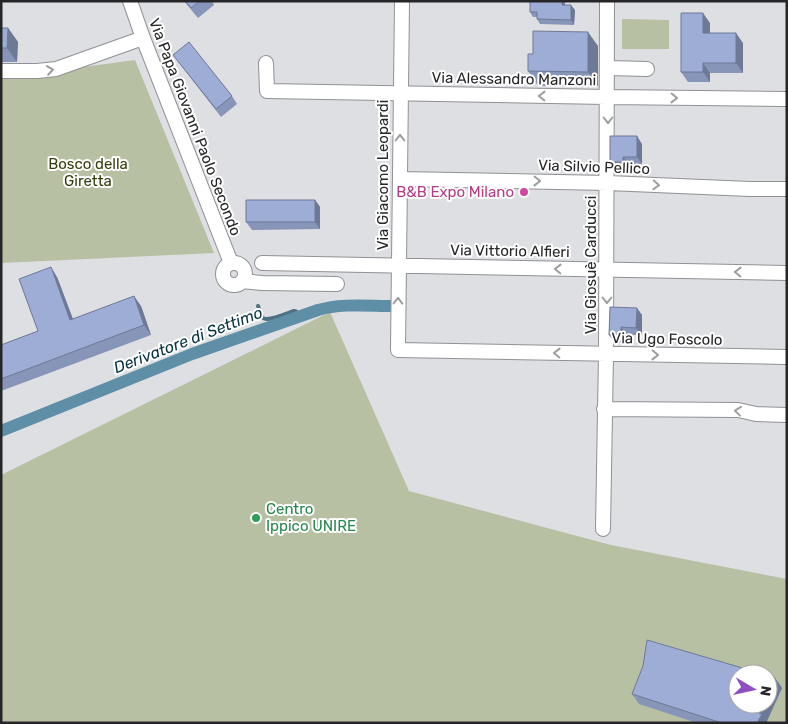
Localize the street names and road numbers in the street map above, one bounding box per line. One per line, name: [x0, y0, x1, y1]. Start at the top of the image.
street label: Via Papa Giovanni Paolo Secondo: [145, 16, 245, 238]
street label: Via Alessandro Manzoni: [432, 69, 596, 89]
street label: Via Giacomo Leopardi: [374, 100, 392, 250]
street label: Via Silvio Pellico: [538, 156, 650, 178]
street label: Via Giosuè Carducci: [582, 196, 600, 334]
street label: Via Vittorio Alfieri: [450, 241, 570, 261]
street label: Via Ugo Foscolo: [611, 329, 723, 349]

